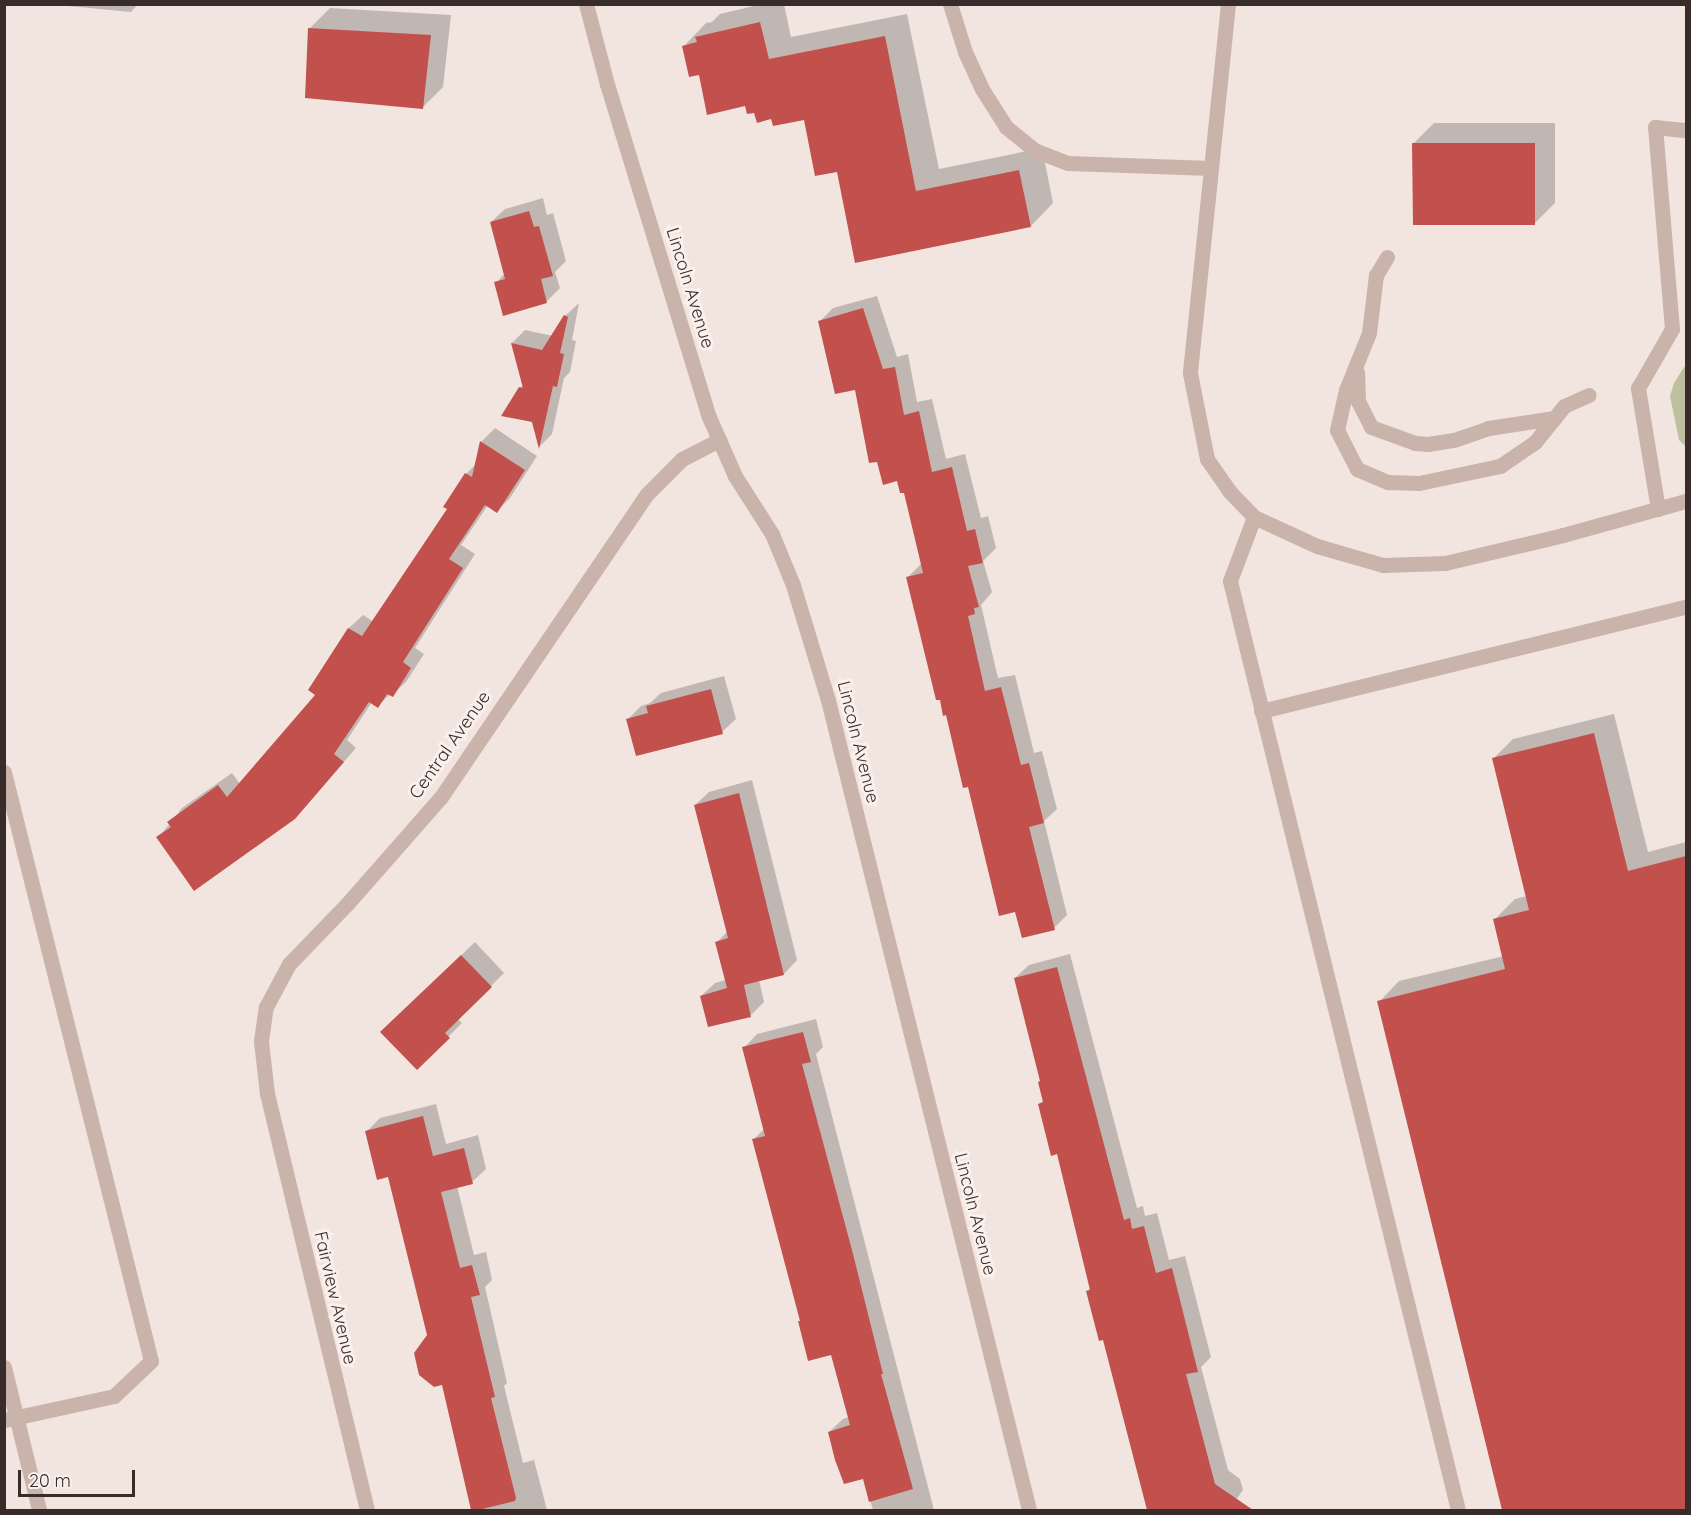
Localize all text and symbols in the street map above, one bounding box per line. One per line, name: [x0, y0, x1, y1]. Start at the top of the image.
street label: Lincoln Avenue: [661, 225, 719, 351]
street label: Lincoln Avenue: [832, 679, 884, 805]
street label: Central Avenue: [405, 687, 495, 803]
street label: Lincoln Avenue: [949, 1151, 1001, 1277]
street label: Fairview Avenue: [309, 1229, 361, 1367]
scale bar: [21, 1458, 138, 1496]
text: 20 m: [29, 1469, 71, 1492]

